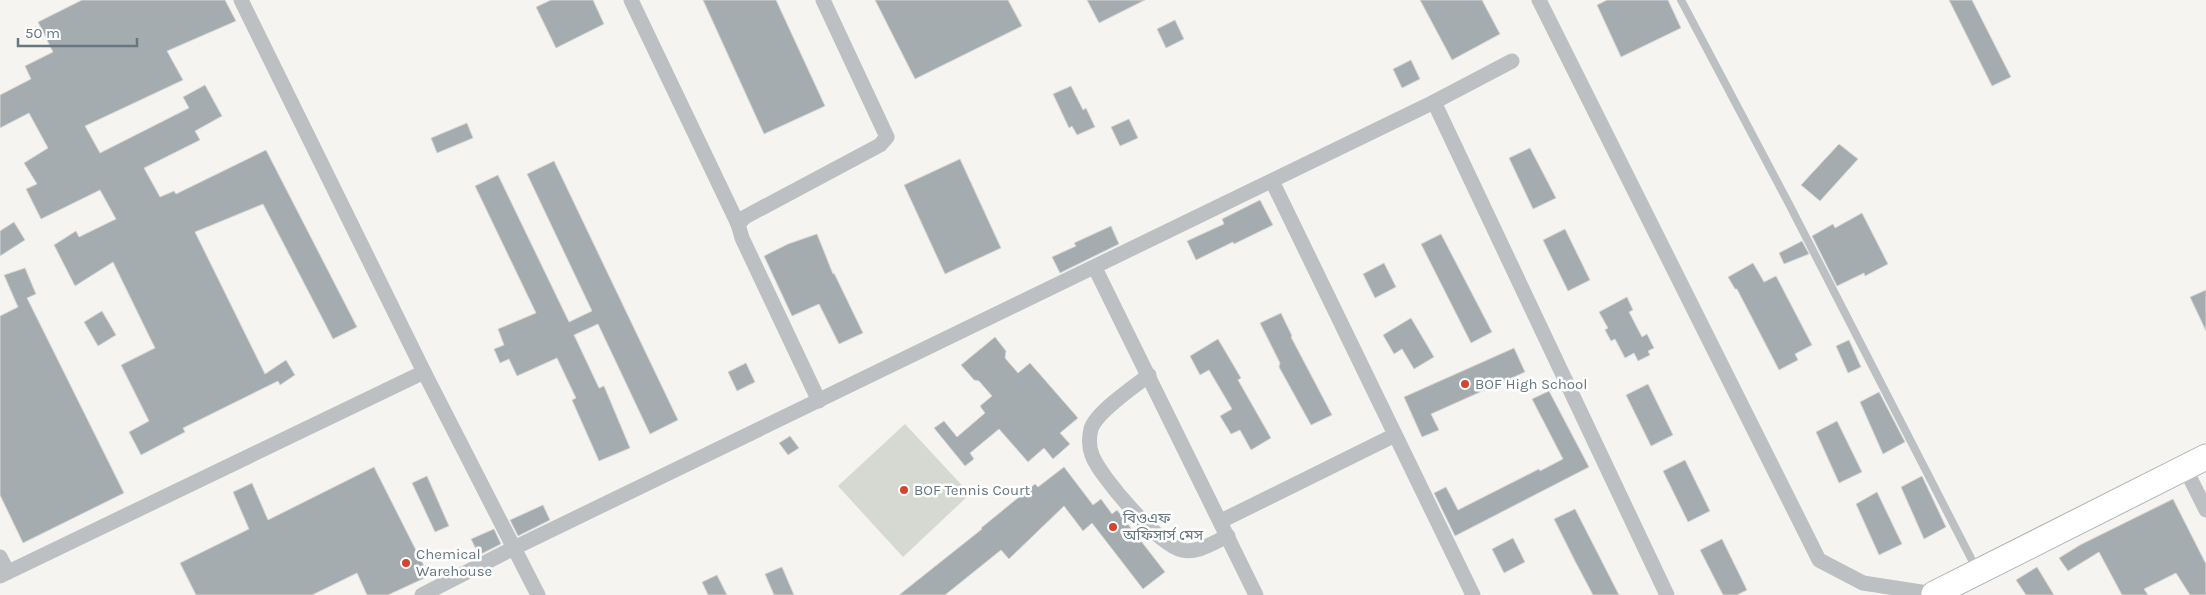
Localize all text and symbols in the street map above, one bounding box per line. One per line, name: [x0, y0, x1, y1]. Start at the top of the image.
scale bar: [18, 15, 136, 47]
text: 50 m: [25, 24, 60, 42]
place label: BOF High School: [1475, 375, 1587, 393]
marker: BOF High School: [1459, 378, 1471, 390]
place label: BOF Tennis Court: [914, 481, 1030, 499]
marker: BOF Tennis Court: [898, 484, 910, 496]
place label: বিওএফ অফিসার্স মেস: [1122, 509, 1204, 544]
marker: বিওএফ অফিসার্স মেস: [1107, 521, 1119, 533]
place label: Chemical Warehouse: [416, 545, 492, 580]
marker: Chemical Warehouse: [400, 557, 412, 569]

